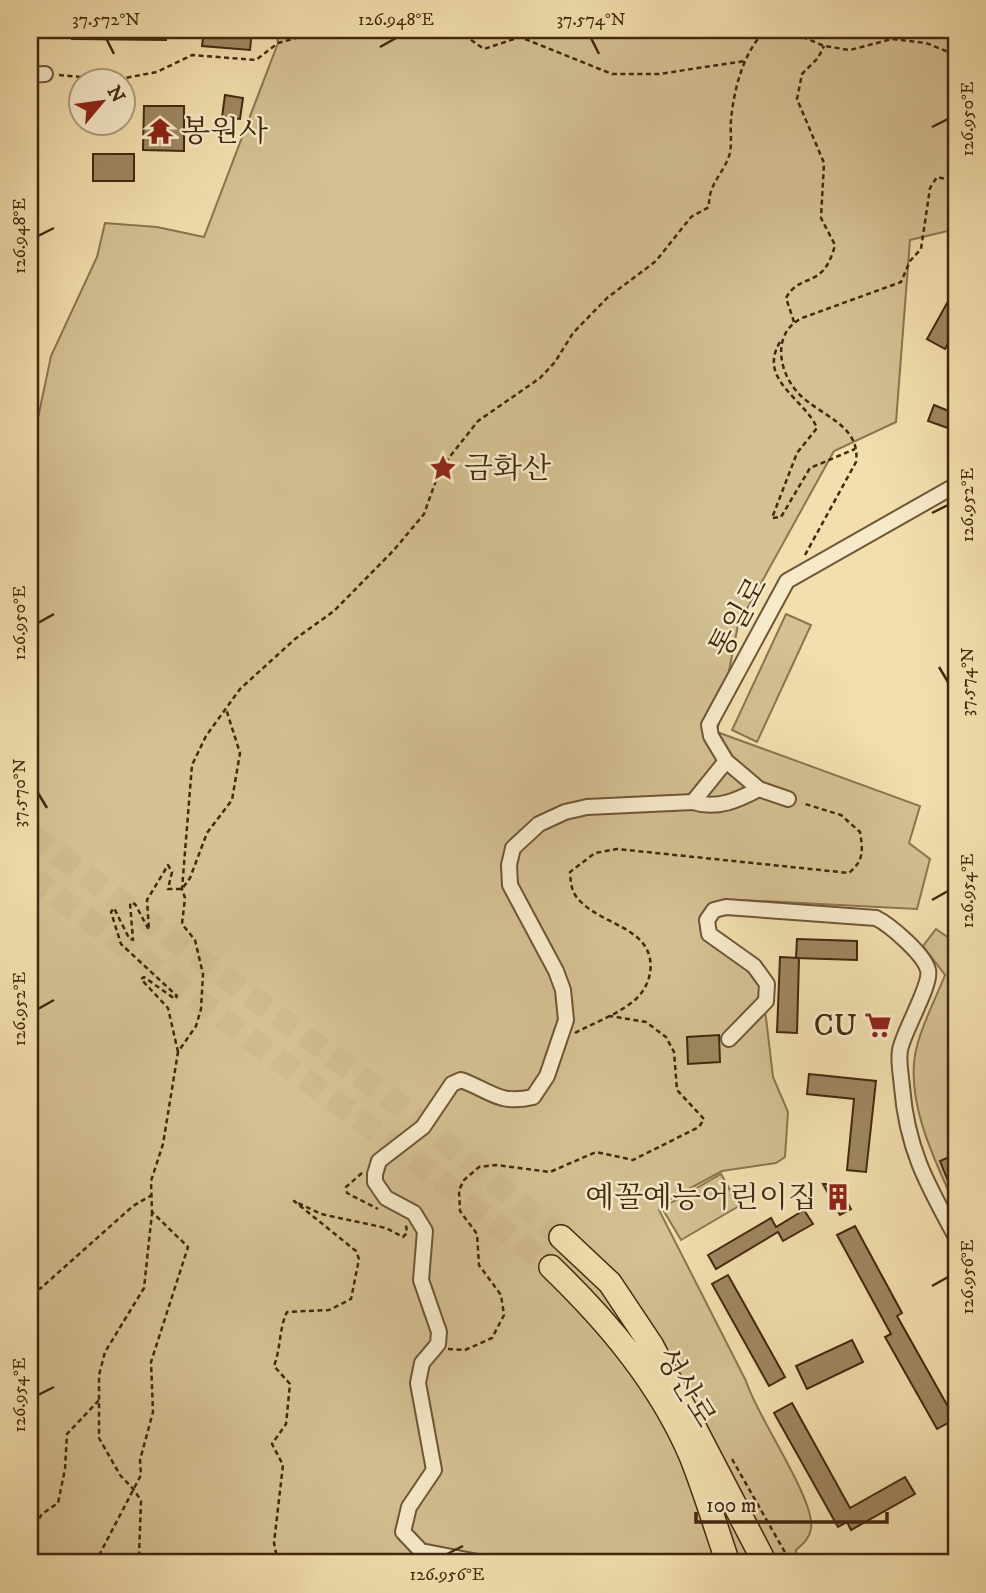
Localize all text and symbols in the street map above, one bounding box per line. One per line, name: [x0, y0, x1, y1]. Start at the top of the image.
text: 37.572°N: [72, 9, 140, 31]
text: 126.948°E: [358, 9, 434, 31]
text: 37.574°N: [556, 9, 626, 31]
north arrow: [66, 66, 136, 136]
text: 126.950°E: [957, 81, 979, 157]
text: N: [102, 82, 130, 107]
place label: 봉원사: [181, 114, 268, 151]
temple icon: 봉원사: [145, 116, 175, 146]
text: 126.948°E: [9, 198, 31, 274]
place label: 금화산: [464, 451, 551, 488]
place icon: 금화산: [428, 453, 458, 483]
text: 126.952°E: [957, 468, 979, 542]
street label: 통일로: [702, 571, 777, 665]
text: 126.950°E: [9, 585, 31, 661]
text: 37.574°N: [957, 647, 979, 717]
text: 37.570°N: [9, 758, 31, 827]
text: 126.954°E: [957, 853, 979, 928]
text: 126.952°E: [9, 972, 31, 1046]
place label: CU: [814, 1008, 857, 1045]
supermarket icon: CU: [863, 1010, 893, 1040]
place label: 예꼴예능어린이집: [585, 1180, 817, 1217]
building icon: 예꼴예능어린이집: [823, 1182, 853, 1212]
text: 126.956°E: [957, 1239, 979, 1314]
street label: 성산로: [646, 1341, 723, 1435]
text: 126.954°E: [9, 1357, 31, 1432]
scale bar: [696, 1481, 886, 1525]
text: 100 m: [706, 1493, 757, 1519]
text: 126.956°E: [410, 1564, 485, 1586]

